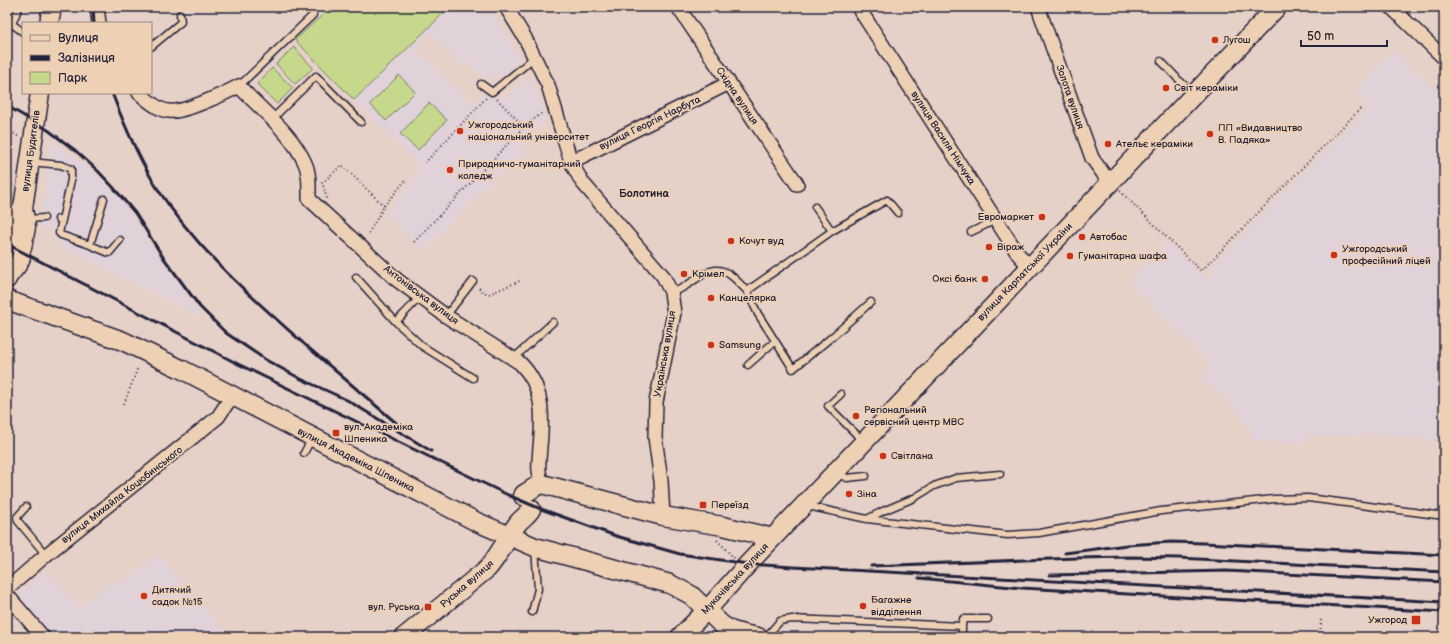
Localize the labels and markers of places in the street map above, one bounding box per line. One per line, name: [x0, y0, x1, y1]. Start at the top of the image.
place label: Лугош: [1222, 34, 1251, 46]
marker: Лугош: [1210, 35, 1220, 45]
place label: Світ кераміки: [1174, 82, 1238, 94]
marker: Світ кераміки: [1161, 83, 1171, 93]
place label: Ужгородський національний університет: [468, 119, 590, 143]
place label: ПП «Видавництво В. Падяка»: [1218, 122, 1302, 146]
marker: Ужгородський національний університет: [455, 126, 465, 136]
marker: ПП «Видавництво В. Падяка»: [1205, 129, 1215, 139]
place label: Ательє кераміки: [1115, 138, 1193, 150]
marker: Ательє кераміки: [1103, 139, 1113, 149]
place label: Природничо-гуманітарний коледж: [458, 158, 581, 182]
marker: Природничо-гуманітарний коледж: [445, 165, 455, 175]
place label: Евромаркет: [978, 211, 1034, 223]
marker: Евромаркет: [1037, 212, 1047, 222]
place label: Автобас: [1089, 231, 1127, 243]
marker: Автобас: [1077, 232, 1087, 242]
place label: Кочут вуд: [739, 235, 784, 247]
marker: Кочут вуд: [726, 236, 736, 246]
place label: Віраж: [997, 241, 1024, 253]
marker: Віраж: [984, 242, 994, 252]
place label: Ужгородський професійний ліцей: [1342, 243, 1431, 267]
place label: Гуманітарна шафа: [1078, 250, 1167, 262]
marker: Ужгородський професійний ліцей: [1329, 250, 1339, 260]
marker: Гуманітарна шафа: [1065, 251, 1075, 261]
place label: Крімел: [692, 268, 725, 280]
marker: Крімел: [679, 269, 689, 279]
place label: Оксі банк: [932, 273, 978, 285]
marker: Оксі банк: [980, 274, 990, 284]
place label: Канцелярка: [719, 292, 776, 304]
marker: Канцелярка: [706, 293, 716, 303]
place label: Samsung: [719, 339, 761, 351]
marker: Samsung: [706, 340, 716, 350]
place label: Регіональний сервісний центр МВС: [864, 404, 964, 428]
marker: Регіональний сервісний центр МВС: [851, 411, 861, 421]
place label: вул. Академіка Шпеника: [344, 421, 413, 445]
marker: вул. Академіка Шпеника: [331, 428, 341, 438]
place label: Світлана: [891, 450, 933, 462]
marker: Світлана: [878, 451, 888, 461]
place label: Зіна: [857, 488, 877, 500]
marker: Зіна: [844, 489, 854, 499]
place label: Переїзд: [711, 499, 749, 511]
marker: Переїзд: [698, 500, 708, 510]
place label: Дитячий садок №15: [152, 584, 203, 608]
marker: Дитячий садок №15: [139, 591, 149, 601]
place label: Багажне відділення: [871, 594, 922, 618]
place label: вул. Руська: [368, 601, 420, 613]
marker: Багажне відділення: [858, 601, 868, 611]
marker: вул. Руська: [423, 602, 433, 612]
place label: Ужгород: [1368, 614, 1407, 626]
marker: Ужгород: [1410, 614, 1422, 626]

